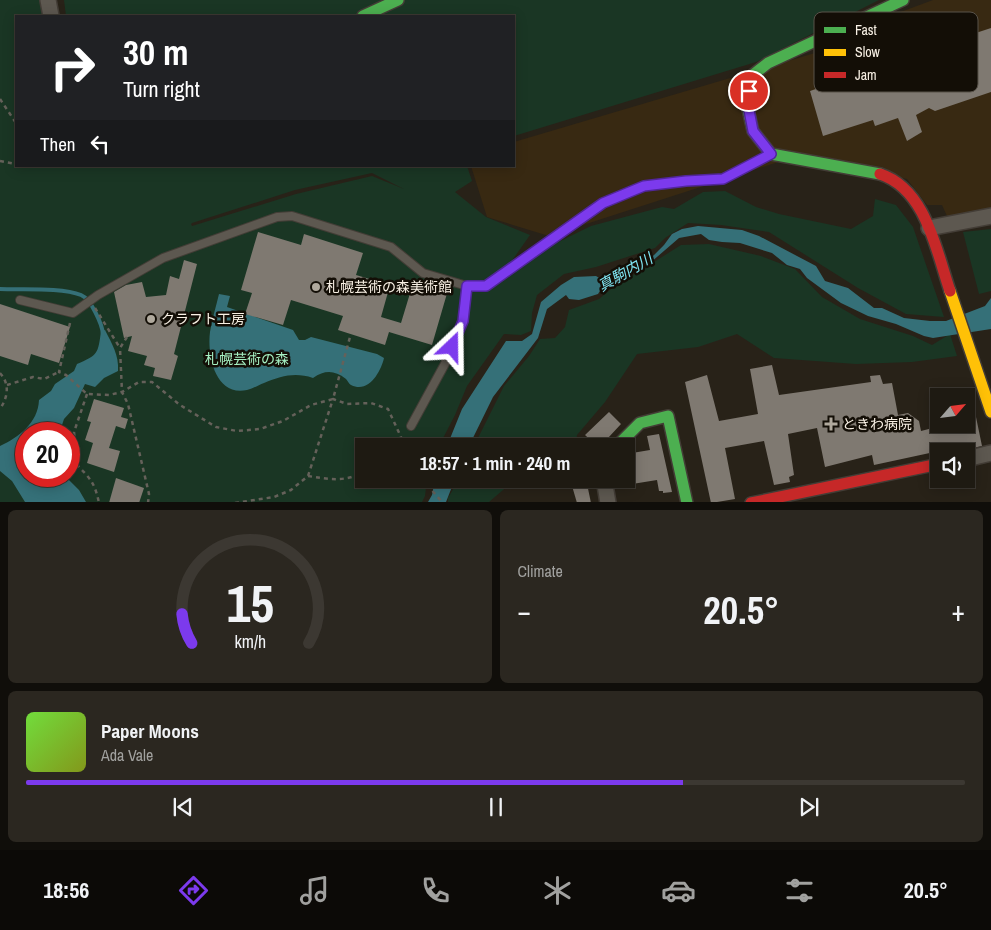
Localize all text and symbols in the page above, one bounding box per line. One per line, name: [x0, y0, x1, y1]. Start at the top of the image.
legend: [814, 12, 978, 92]
text: Fast: [855, 21, 877, 39]
text: 30 m: [123, 29, 188, 76]
icon: right: [40, 35, 105, 100]
text: Slow: [855, 43, 881, 61]
text: Jam: [855, 66, 877, 84]
pin: [728, 70, 770, 112]
text: Turn right: [123, 74, 200, 104]
icon: arrive: [735, 77, 763, 105]
icon: left: [86, 130, 114, 158]
text: Then: [40, 131, 76, 157]
water label: 真駒内川: [594, 247, 658, 296]
place label: 札幌芸術の森美術館: [326, 278, 452, 296]
marker: 札幌芸術の森美術館: [310, 281, 322, 293]
place label: クラフト工房: [161, 310, 245, 328]
marker: クラフト工房: [145, 313, 157, 325]
position arrow: [425, 320, 477, 372]
park label: 札幌芸術の森: [205, 350, 289, 368]
north arrow: [930, 388, 975, 432]
map controls: [930, 388, 975, 488]
place label: ときわ病院: [842, 415, 912, 433]
marker: ときわ病院: [824, 417, 838, 431]
speed limit sign: 20: [15, 422, 80, 487]
button: sound: [930, 443, 975, 488]
text: 18:57 · 1 min · 240 m: [420, 450, 570, 476]
text: Climate: [518, 560, 563, 582]
text: 15: [226, 568, 273, 638]
text: 20.5°: [703, 585, 779, 636]
text: −: [518, 592, 531, 630]
text: +: [952, 592, 965, 630]
text: km/h: [234, 630, 266, 654]
text: Paper Moons: [101, 718, 199, 744]
text: Ada Vale: [101, 744, 153, 766]
icon: previous: [169, 793, 197, 821]
icon: pause: [482, 793, 510, 821]
icon: next: [795, 793, 823, 821]
icon: directions: [176, 873, 211, 908]
icon: music: [297, 873, 332, 908]
icon: phone: [418, 873, 453, 908]
icon: climate: [540, 873, 575, 908]
icon: car: [661, 873, 696, 908]
icon: filters: [782, 873, 817, 908]
text: 18:56: [43, 875, 89, 905]
text: 20.5°: [904, 875, 948, 905]

